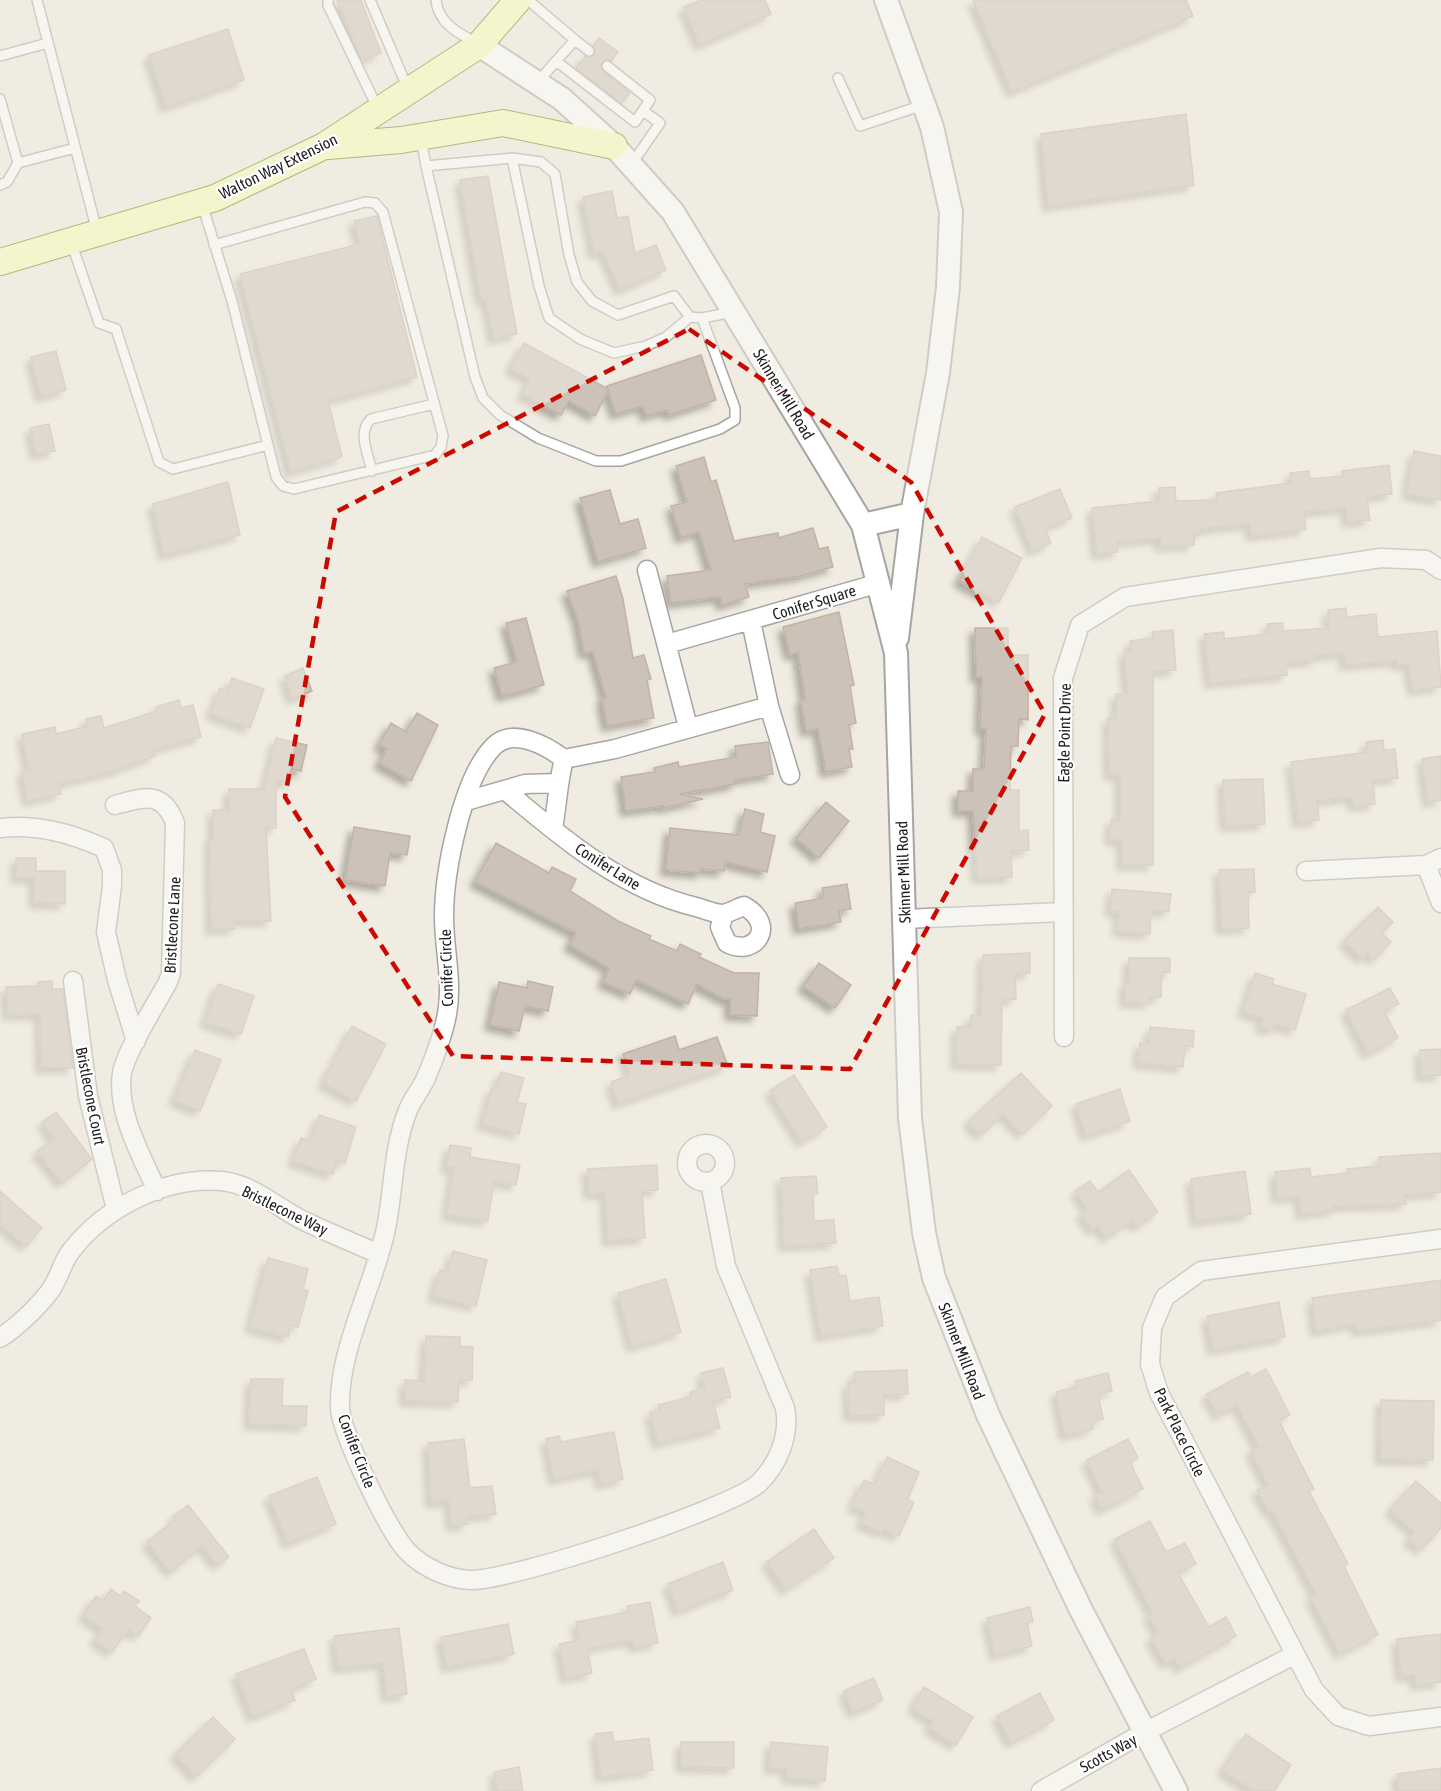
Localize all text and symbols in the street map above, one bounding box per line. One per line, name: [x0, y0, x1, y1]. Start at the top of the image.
street label: Walton Way Extension: [216, 130, 341, 203]
street label: Skinner Mill Road: [750, 346, 818, 442]
street label: Conifer Square: [770, 581, 858, 624]
street label: Eagle Point Drive: [1054, 683, 1075, 783]
street label: Skinner Mill Road: [892, 821, 914, 923]
street label: Conifer Lane: [572, 839, 644, 893]
street label: Bristlecone Lane: [160, 876, 184, 974]
street label: Conifer Circle: [436, 929, 456, 1007]
street label: Bristlecone Court: [73, 1045, 109, 1147]
street label: Bristlecone Way: [239, 1181, 331, 1240]
street label: Skinner Mill Road: [935, 1300, 989, 1402]
street label: Park Place Circle: [1151, 1385, 1209, 1479]
street label: Conifer Circle: [335, 1412, 379, 1490]
street label: Scotts Way: [1076, 1730, 1140, 1777]

